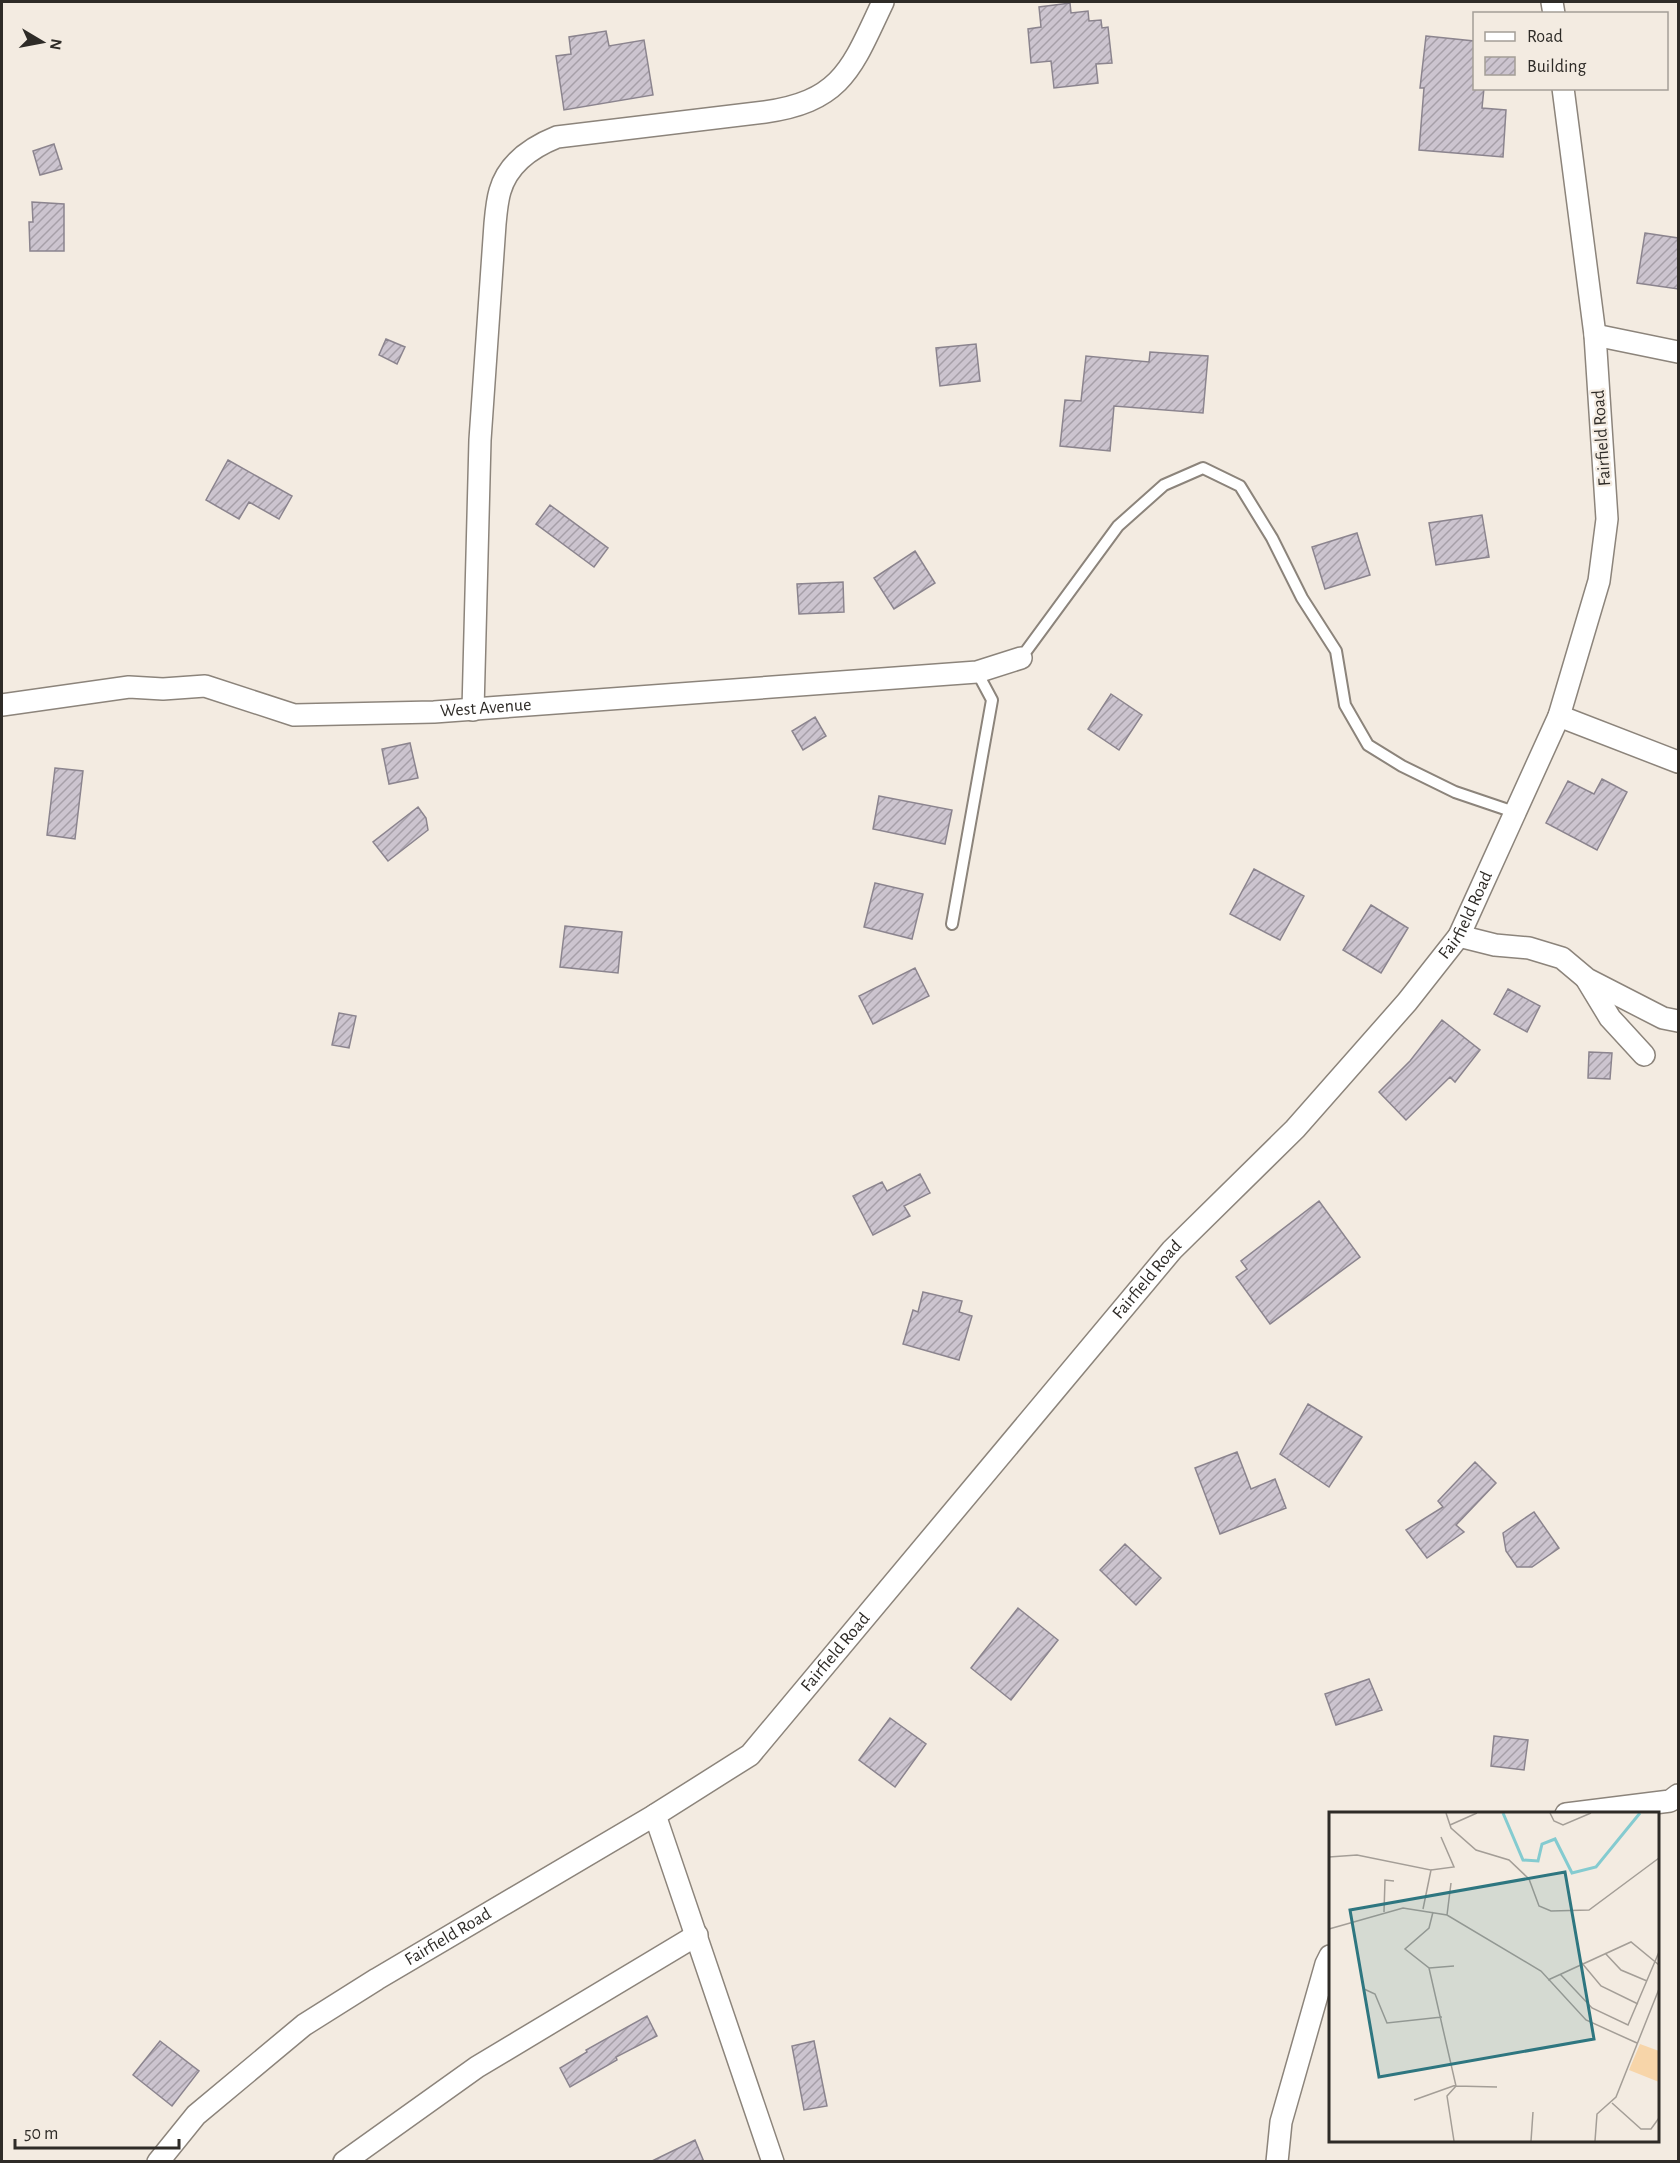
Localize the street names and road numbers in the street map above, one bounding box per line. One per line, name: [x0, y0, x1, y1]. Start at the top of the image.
street label: Fairfield Road: [1590, 389, 1614, 487]
street label: West Avenue: [439, 696, 532, 721]
street label: Fairfield Road: [1435, 869, 1496, 963]
street label: Fairfield Road: [1109, 1237, 1185, 1322]
street label: Fairfield Road: [798, 1610, 874, 1695]
street label: Fairfield Road: [402, 1905, 494, 1969]

